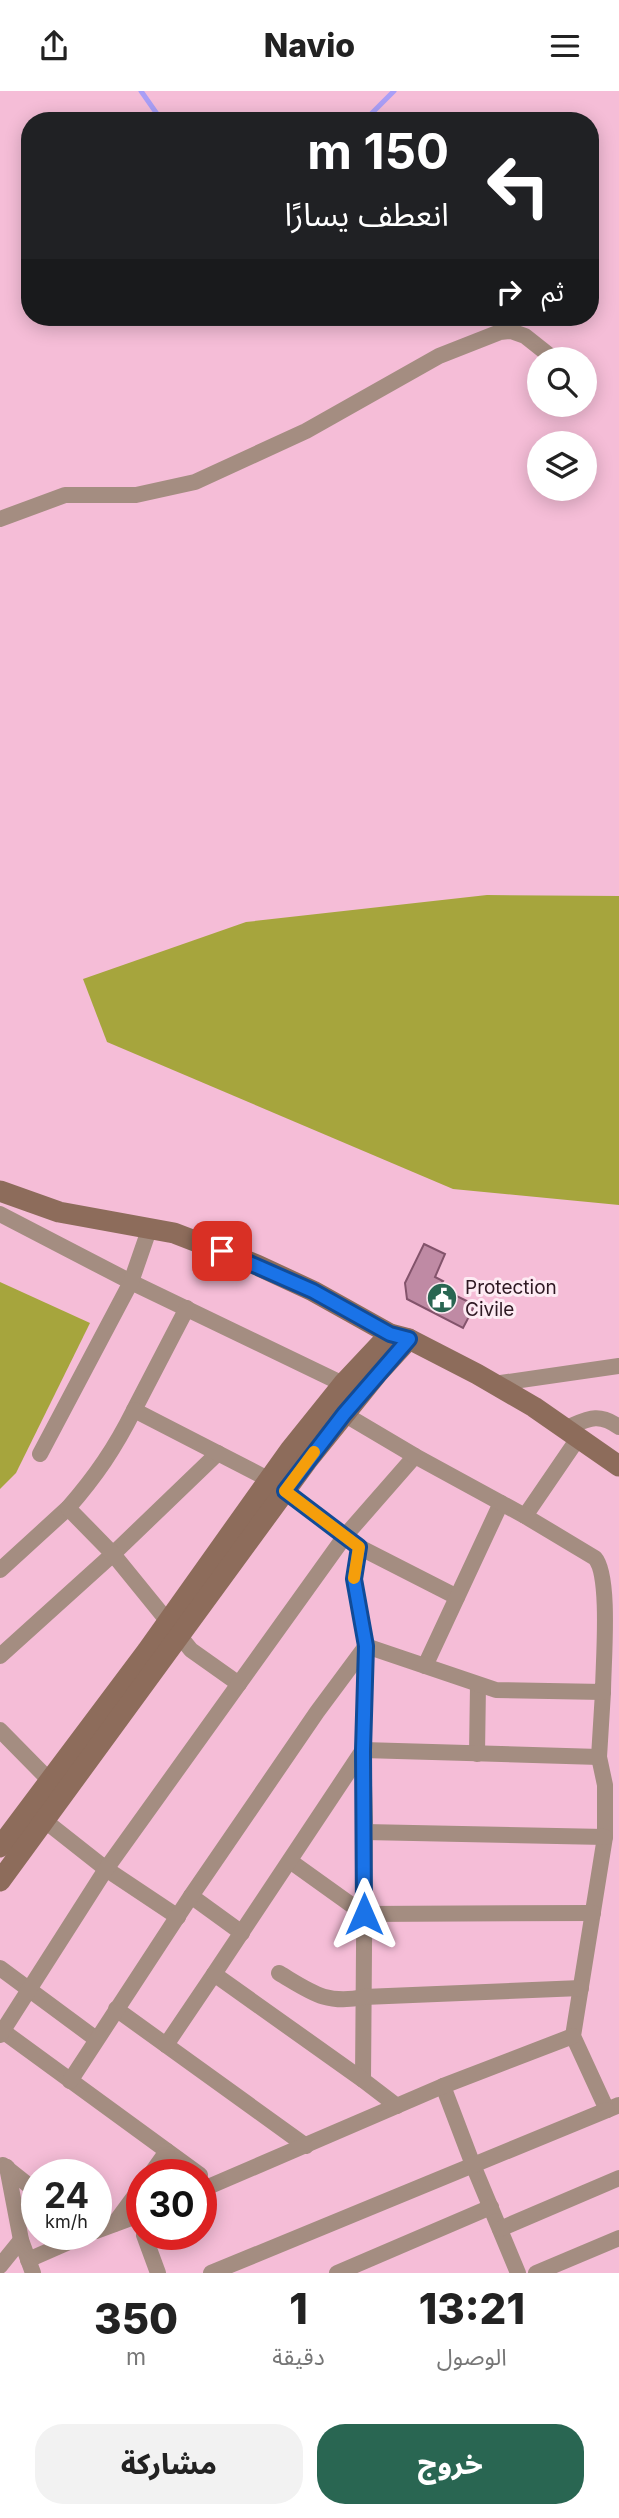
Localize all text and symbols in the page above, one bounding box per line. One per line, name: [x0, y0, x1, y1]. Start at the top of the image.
text: Navio: [264, 26, 355, 65]
icon: share: [35, 27, 73, 65]
icon: menu: [546, 27, 584, 65]
text: 150 m: [307, 122, 449, 181]
icon: left: [473, 140, 564, 231]
text: انعطف يسارًا: [285, 195, 449, 234]
icon: right: [490, 273, 528, 311]
text: ثم: [542, 276, 564, 307]
map controls: [527, 347, 597, 501]
button: search: [527, 347, 597, 417]
button: layers: [527, 431, 597, 501]
pin: [192, 1221, 252, 1281]
icon: arrive: [203, 1232, 241, 1270]
place label: Protection Civile: [465, 1276, 557, 1321]
public building icon: Protection Civile: [425, 1281, 459, 1315]
position arrow: [327, 1877, 401, 1951]
speed limit sign: 30: [126, 2159, 217, 2250]
text: 24: [44, 2174, 89, 2216]
text: km/h: [45, 2211, 88, 2232]
text: 1: [289, 2283, 308, 2334]
text: 13:21: [419, 2283, 525, 2334]
text: 350: [94, 2293, 178, 2344]
text: m: [126, 2343, 146, 2371]
text: دقيقة: [272, 2343, 325, 2371]
text: الوصول: [437, 2343, 507, 2371]
button: مشاركة: [35, 2424, 303, 2504]
button: خروج: [317, 2424, 584, 2504]

